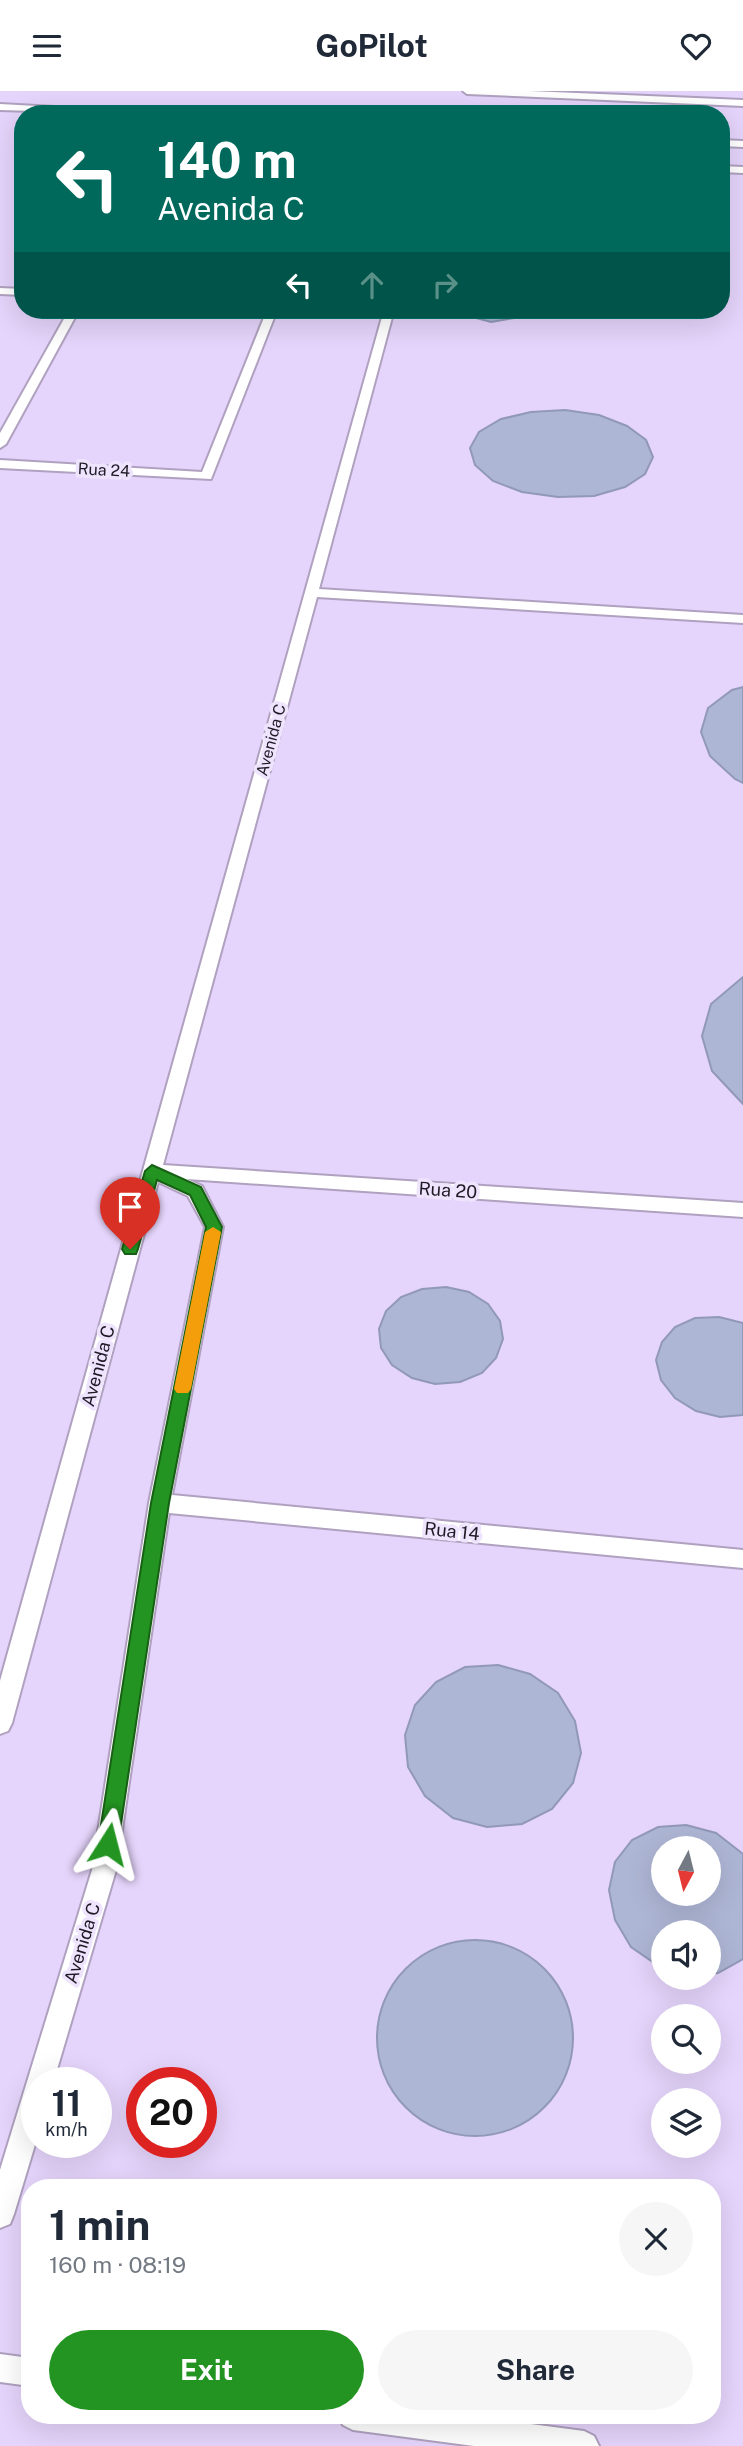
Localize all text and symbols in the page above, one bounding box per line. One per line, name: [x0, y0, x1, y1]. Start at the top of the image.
icon: menu: [28, 27, 66, 65]
text: GoPilot: [315, 27, 428, 64]
icon: heart: [677, 27, 715, 65]
text: 140 m: [157, 131, 297, 189]
icon: left: [42, 133, 133, 224]
text: Avenida C: [157, 190, 305, 227]
icon: left: [280, 266, 318, 304]
icon: ahead: [353, 266, 391, 304]
icon: right: [426, 266, 464, 304]
street label: Rua 24: [77, 459, 131, 481]
street label: Avenida C: [252, 702, 290, 778]
pin: [100, 1177, 160, 1249]
street label: Rua 20: [418, 1177, 478, 1203]
icon: arrive: [111, 1188, 149, 1226]
street label: Avenida C: [77, 1323, 119, 1409]
street label: Rua 14: [423, 1518, 481, 1544]
position arrow: [71, 1807, 145, 1881]
north arrow: [651, 1836, 721, 1906]
map controls: [651, 1836, 721, 2158]
street label: Avenida C: [60, 1900, 104, 1986]
button: sound: [651, 1920, 721, 1990]
button: search: [651, 2004, 721, 2074]
speed limit sign: 20: [126, 2067, 217, 2158]
text: 11: [52, 2083, 81, 2124]
button: layers: [651, 2088, 721, 2158]
text: km/h: [45, 2119, 88, 2140]
text: 1 min: [49, 2200, 150, 2249]
button: close: [619, 2202, 693, 2276]
text: 160 m · 08:19: [49, 2251, 186, 2278]
button: Exit: [49, 2330, 364, 2410]
button: Share: [378, 2330, 693, 2410]

